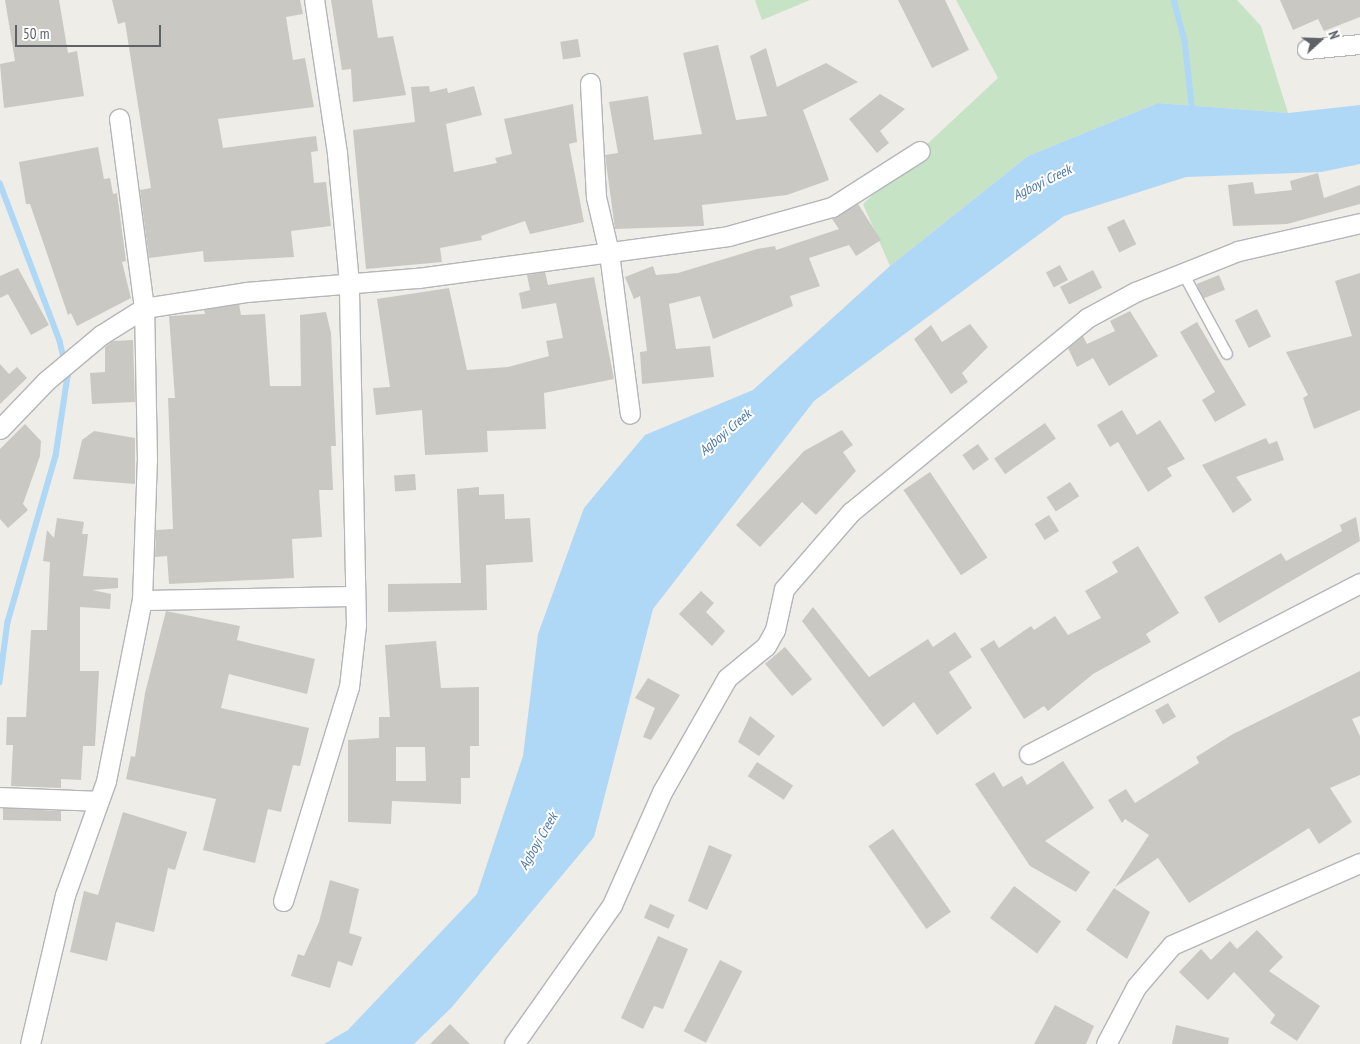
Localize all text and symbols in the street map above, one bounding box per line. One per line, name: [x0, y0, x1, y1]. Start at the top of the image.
scale bar: [18, 15, 164, 47]
north arrow: [1295, 15, 1345, 65]
text: 50 m: [23, 24, 49, 43]
text: N: [1324, 28, 1344, 42]
water label: Agboyi Creek: [1010, 161, 1074, 203]
water label: Agboyi Creek: [696, 405, 754, 459]
water label: Agboyi Creek: [515, 810, 561, 872]

